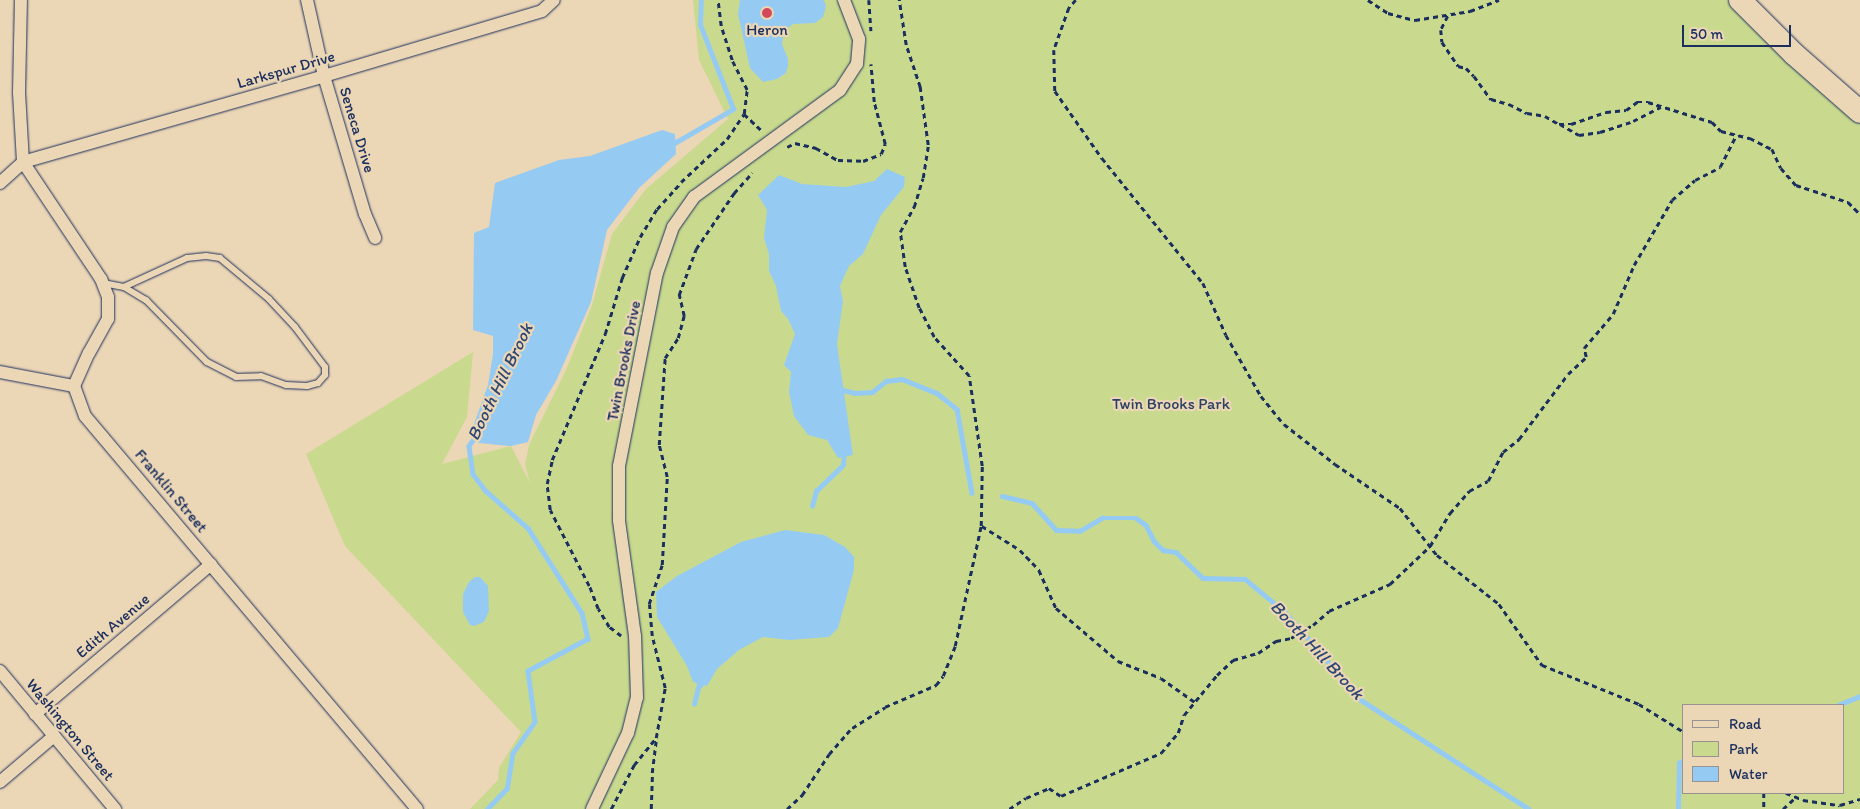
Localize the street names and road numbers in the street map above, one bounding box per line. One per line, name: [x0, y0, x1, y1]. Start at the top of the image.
street label: Larkspur Drive: [235, 47, 337, 93]
street label: Seneca Drive: [335, 85, 379, 175]
street label: Twin Brooks Drive: [603, 299, 645, 423]
street label: Franklin Street: [131, 446, 211, 536]
street label: Edith Avenue: [72, 590, 154, 662]
street label: Washington Street: [22, 675, 118, 785]

